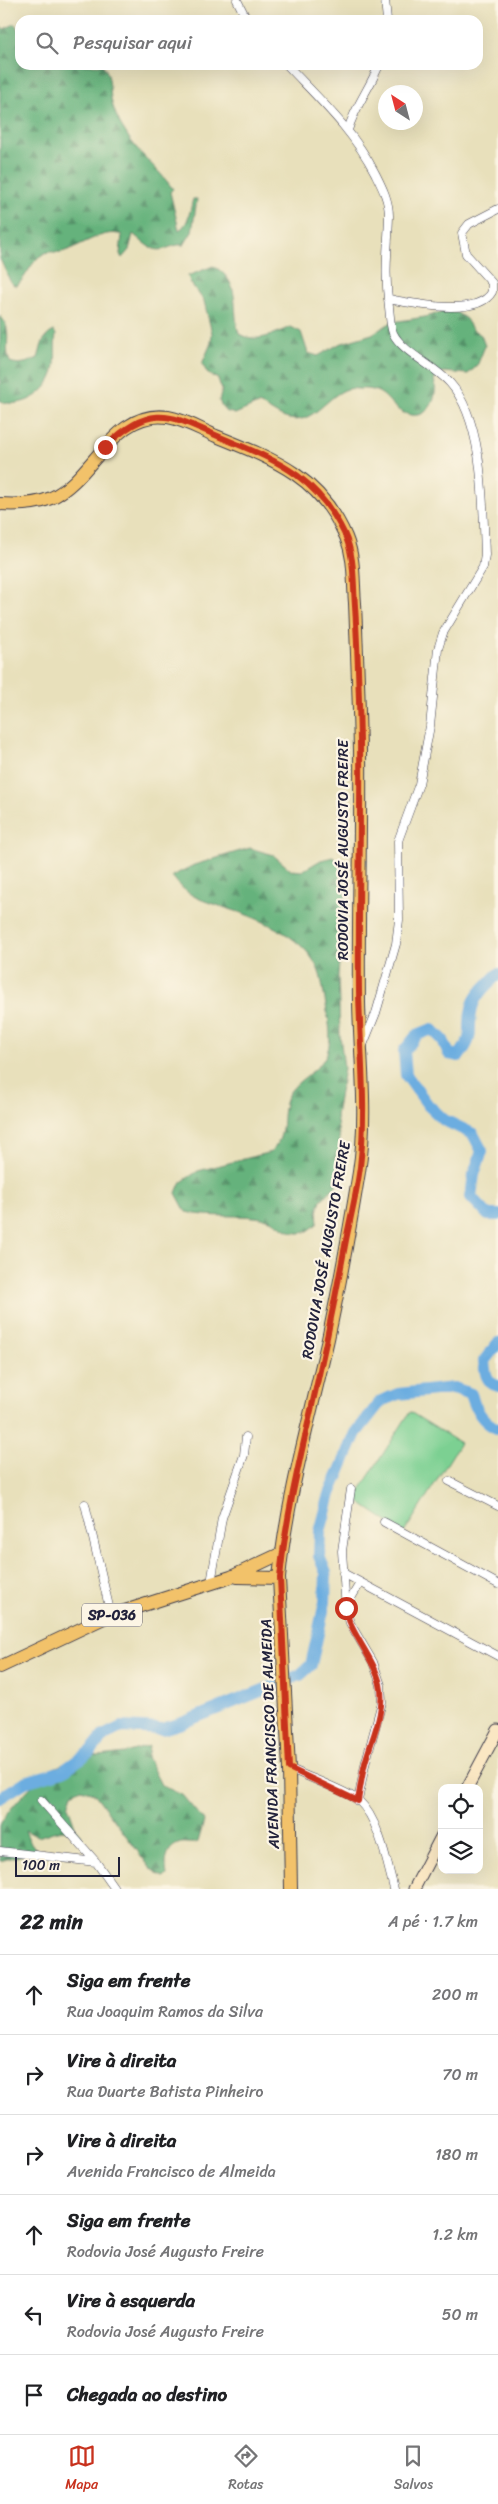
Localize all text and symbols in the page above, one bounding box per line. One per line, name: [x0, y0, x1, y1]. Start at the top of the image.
search box: [15, 15, 483, 70]
text: Pesquisar aqui: [73, 26, 192, 59]
icon: search: [33, 29, 61, 57]
north arrow: [378, 85, 423, 130]
route end: [94, 436, 117, 459]
street label: RODOVIA JOSÉ AUGUSTO FREIRE: [330, 738, 356, 960]
street label: RODOVIA JOSÉ AUGUSTO FREIRE: [294, 1137, 358, 1361]
route start: [335, 1597, 358, 1620]
road number: SP-036: [82, 1604, 142, 1626]
street label: AVENIDA FRANCISCO DE ALMEIDA: [253, 1619, 287, 1850]
map controls: [438, 1784, 483, 1874]
button: locate: [438, 1784, 483, 1829]
button: layers: [438, 1829, 483, 1874]
text: 100 m: [22, 1853, 60, 1878]
scale bar: [15, 1854, 120, 1877]
text: 22 min: [20, 1903, 83, 1941]
text: A pé · 1.7 km: [388, 1907, 478, 1936]
text: Siga em frente: [67, 1964, 190, 1997]
text: 200 m: [432, 1980, 478, 2009]
icon: ahead: [20, 1981, 48, 2009]
text: Rua Joaquim Ramos da Silva: [67, 1997, 263, 2026]
text: Vire à direita: [67, 2044, 176, 2077]
text: 70 m: [442, 2060, 478, 2089]
icon: right: [20, 2061, 48, 2089]
text: Rua Duarte Batista Pinheiro: [67, 2077, 263, 2106]
text: Vire à direita: [67, 2124, 176, 2157]
text: 180 m: [435, 2140, 478, 2169]
icon: right: [20, 2141, 48, 2169]
text: Avenida Francisco de Almeida: [67, 2157, 276, 2186]
text: Siga em frente: [67, 2204, 190, 2237]
text: 1.2 km: [432, 2220, 478, 2249]
icon: ahead: [20, 2221, 48, 2249]
text: Rodovia José Augusto Freire: [67, 2237, 264, 2266]
text: Vire à esquerda: [67, 2284, 195, 2317]
text: 50 m: [442, 2300, 478, 2329]
icon: left: [20, 2301, 48, 2329]
text: Rodovia José Augusto Freire: [67, 2317, 264, 2346]
text: Chegada ao destino: [67, 2378, 227, 2411]
icon: arrive: [20, 2381, 48, 2409]
tab: Mapa: [65, 2442, 98, 2497]
tab: Rotas: [228, 2442, 263, 2497]
tab: Salvos: [394, 2442, 433, 2497]

